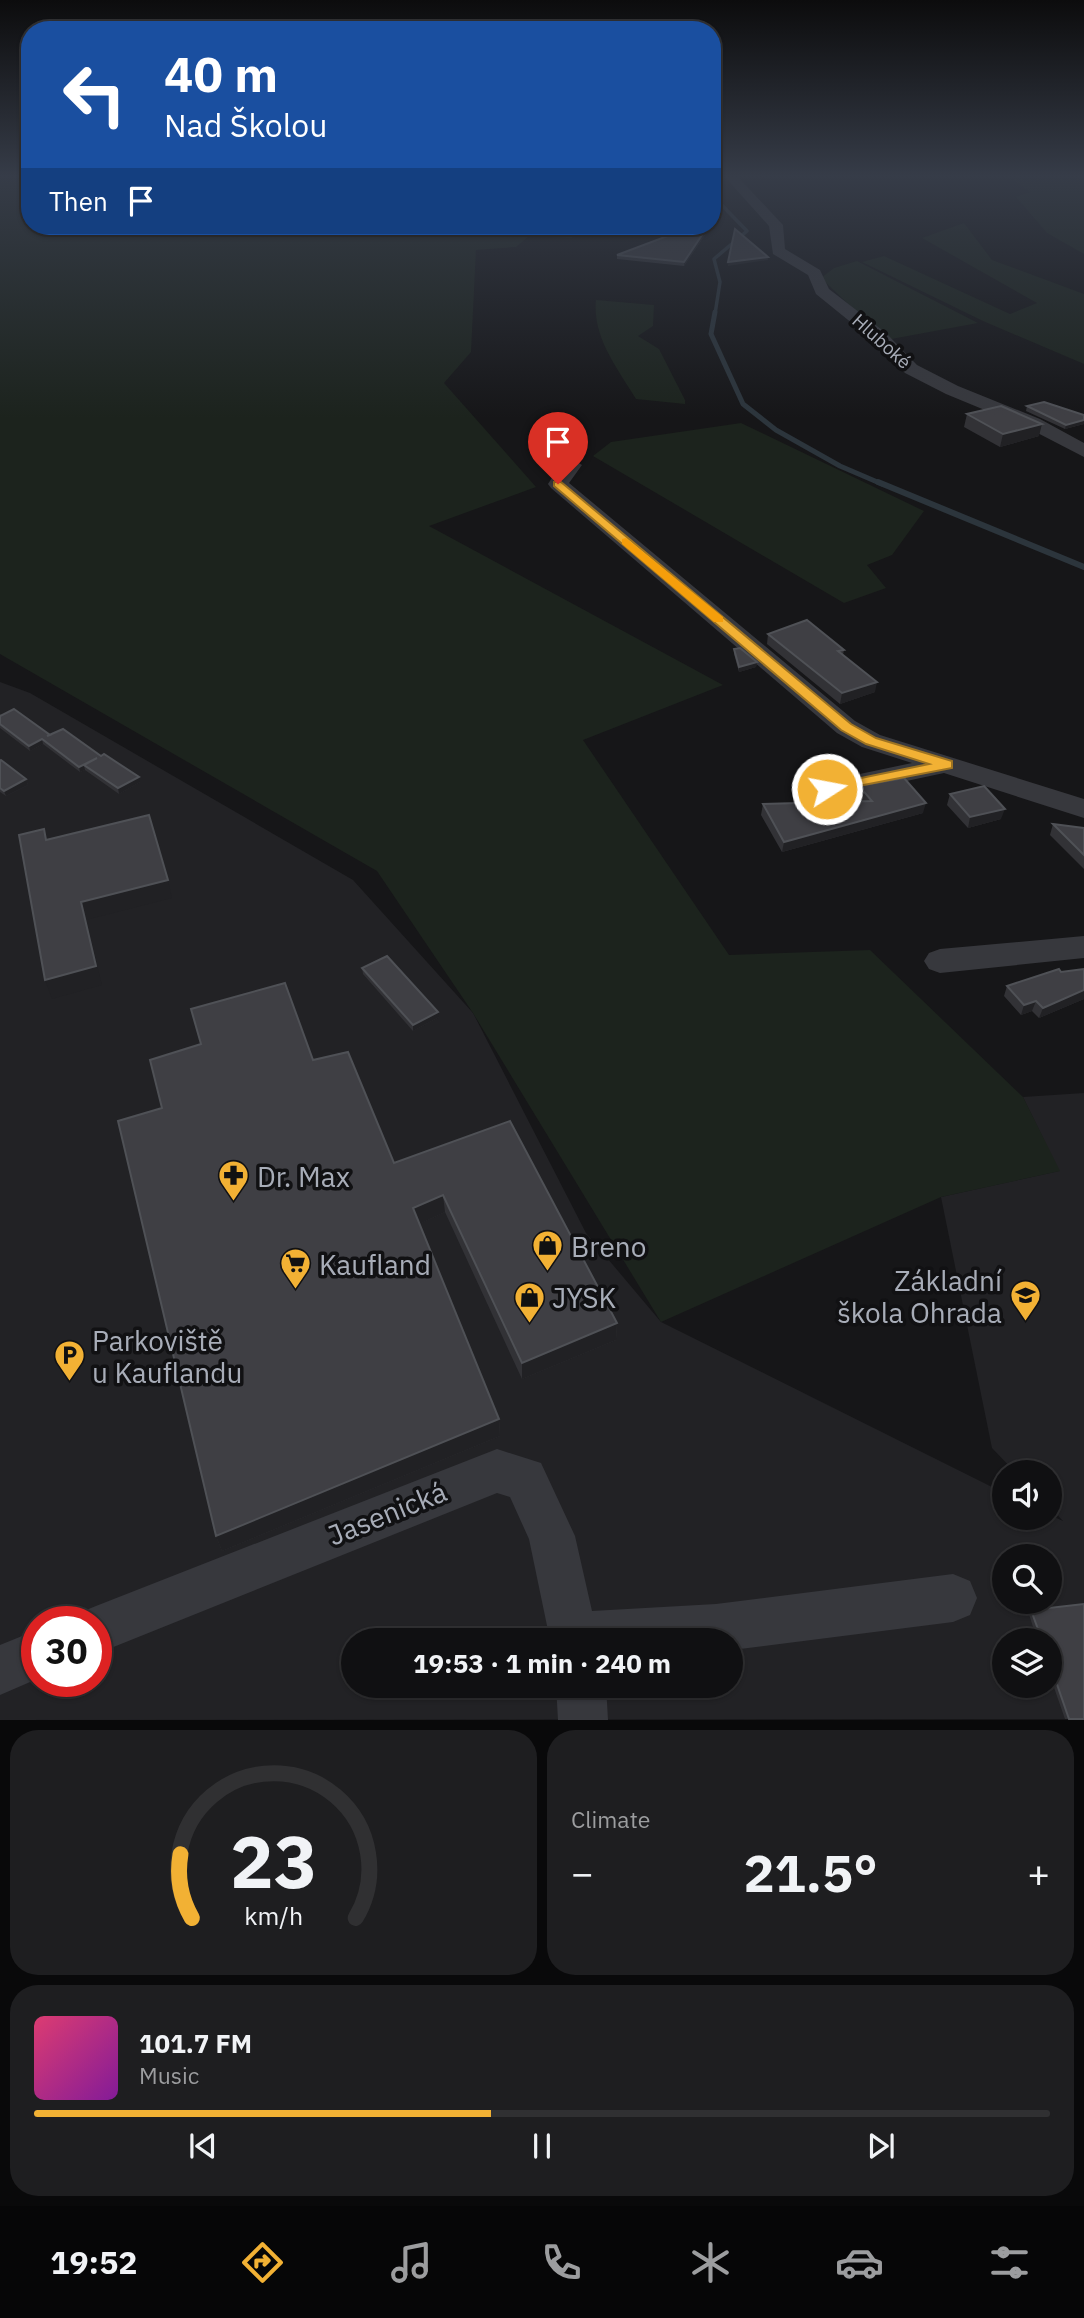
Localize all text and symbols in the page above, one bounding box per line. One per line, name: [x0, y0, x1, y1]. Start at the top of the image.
text: 40 m: [164, 42, 278, 105]
icon: left: [49, 49, 140, 140]
text: Nad Školou: [164, 104, 327, 146]
icon: arrive: [122, 182, 160, 220]
text: Then: [49, 184, 108, 218]
street label: Hluboké: [848, 308, 916, 374]
pin: [528, 412, 588, 484]
icon: arrive: [539, 423, 577, 461]
position arrow: [790, 752, 864, 826]
place label: Dr. Max: [257, 1158, 350, 1195]
pharmacy icon: Dr. Max: [217, 1159, 251, 1203]
place label: Breno: [571, 1228, 646, 1265]
shop icon: Breno: [531, 1229, 565, 1273]
place label: Kaufland: [319, 1246, 431, 1283]
supermarket icon: Kaufland: [279, 1247, 313, 1291]
place label: Základní škola Ohrada: [837, 1262, 1002, 1331]
place label: JYSK: [552, 1279, 617, 1316]
school or university icon: Základní škola Ohrada: [1008, 1279, 1042, 1323]
shop icon: JYSK: [512, 1280, 546, 1324]
place label: Parkoviště u Kauflandu: [92, 1322, 242, 1391]
parking icon: Parkoviště u Kauflandu: [52, 1339, 86, 1383]
map controls: [992, 1460, 1062, 1698]
button: sound: [992, 1460, 1062, 1530]
street label: Jasenická: [322, 1472, 452, 1554]
button: search: [992, 1544, 1062, 1614]
speed limit sign: 30: [21, 1606, 112, 1697]
button: layers: [992, 1628, 1062, 1698]
text: 19:53 · 1 min · 240 m: [413, 1646, 671, 1680]
text: Climate: [571, 1804, 650, 1834]
text: 23: [230, 1814, 317, 1909]
text: 21.5°: [743, 1839, 878, 1906]
text: −: [571, 1848, 594, 1897]
text: +: [1027, 1848, 1050, 1897]
text: km/h: [244, 1899, 303, 1932]
text: 101.7 FM: [139, 2026, 252, 2060]
text: Music: [139, 2060, 199, 2090]
icon: previous: [184, 2127, 222, 2165]
icon: pause: [523, 2127, 561, 2165]
icon: next: [862, 2127, 900, 2165]
icon: directions: [238, 2238, 287, 2287]
icon: music: [387, 2238, 436, 2287]
icon: phone: [537, 2238, 586, 2287]
icon: climate: [686, 2238, 735, 2287]
icon: car: [835, 2238, 884, 2287]
icon: filters: [985, 2238, 1034, 2287]
text: 19:52: [50, 2241, 138, 2283]

